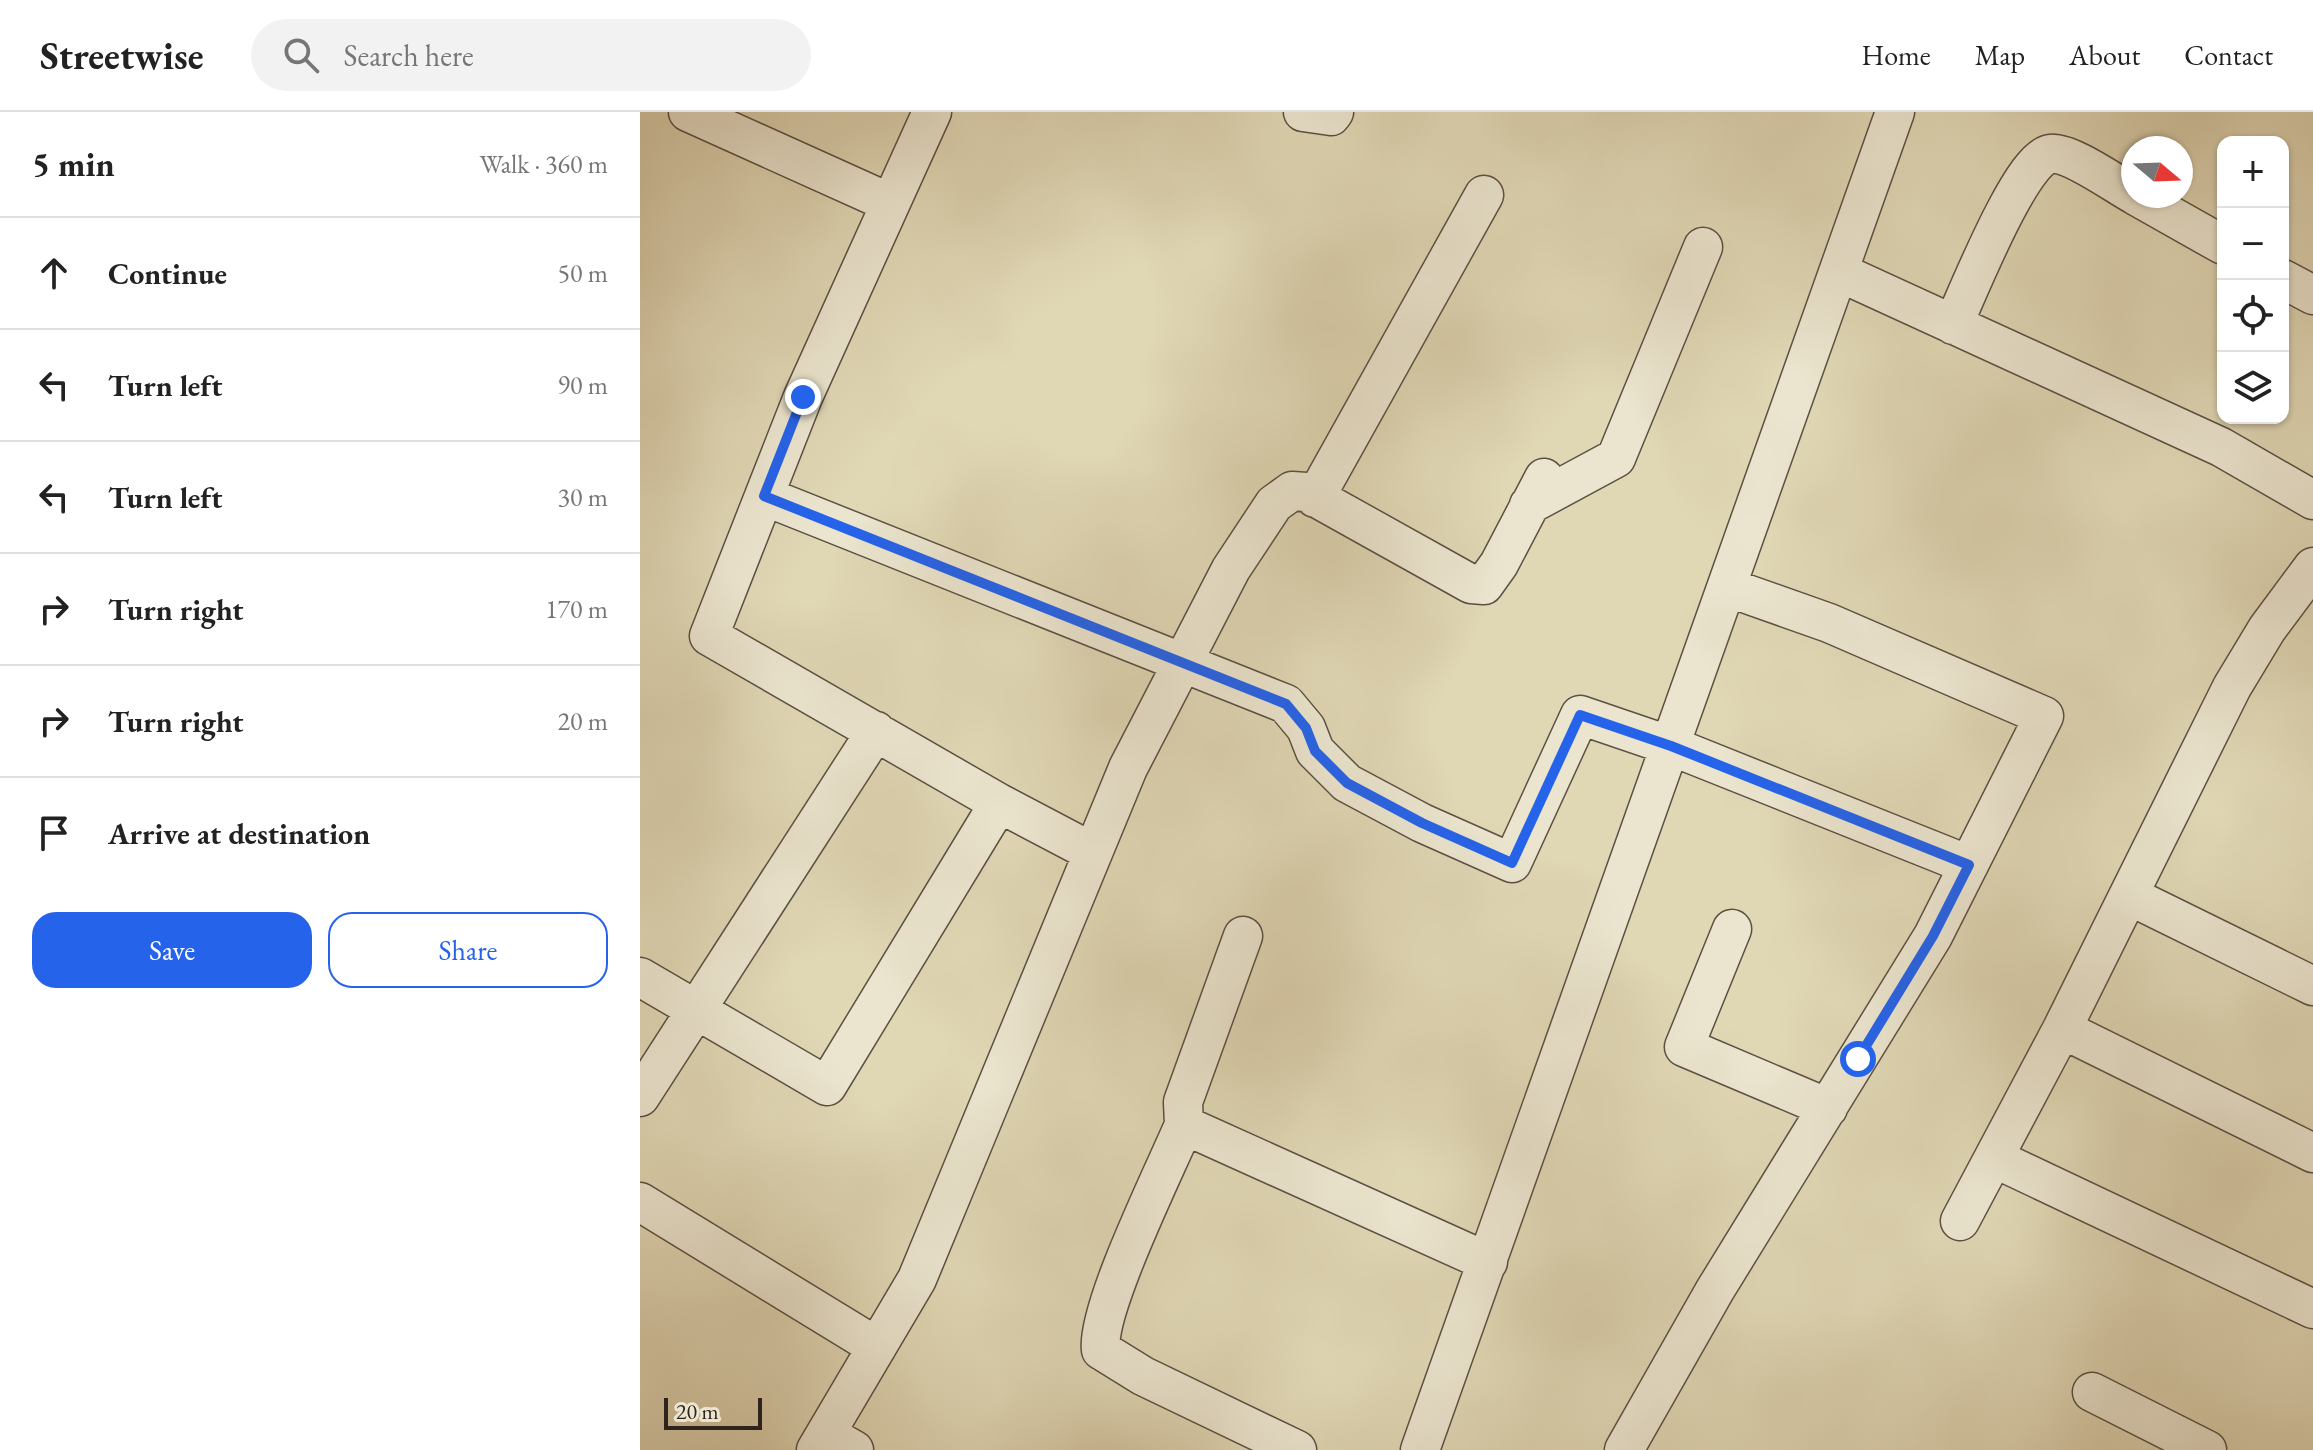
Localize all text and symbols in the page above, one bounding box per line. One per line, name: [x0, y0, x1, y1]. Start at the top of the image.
search box: [251, 19, 811, 91]
text: Streetwise: [40, 31, 203, 80]
icon: search: [279, 33, 323, 77]
text: Search here: [343, 36, 474, 75]
text: Home: [1861, 37, 1931, 73]
text: Map: [1975, 37, 2025, 73]
text: About: [2069, 37, 2140, 73]
text: Contact: [2184, 37, 2273, 73]
north arrow: [2121, 136, 2193, 208]
map controls: [2217, 136, 2289, 424]
button: +: [2217, 136, 2289, 208]
text: 5 min: [32, 142, 115, 186]
text: Walk · 360 m: [480, 147, 608, 181]
button: −: [2217, 208, 2289, 280]
icon: ahead: [32, 251, 76, 295]
text: Continue: [108, 254, 227, 293]
text: 50 m: [558, 256, 608, 290]
button: locate: [2217, 280, 2289, 352]
button: layers: [2217, 352, 2289, 424]
icon: left: [32, 363, 76, 407]
text: Turn left: [108, 366, 222, 405]
text: 90 m: [558, 368, 608, 402]
route end: [785, 379, 821, 415]
icon: left: [32, 475, 76, 519]
text: Turn left: [108, 478, 222, 517]
text: 30 m: [558, 480, 608, 514]
icon: right: [32, 587, 76, 631]
text: Turn right: [108, 590, 244, 629]
text: 170 m: [545, 592, 608, 626]
icon: right: [32, 699, 76, 743]
text: Turn right: [108, 702, 244, 741]
text: 20 m: [558, 704, 608, 738]
icon: arrive: [32, 811, 76, 855]
text: Arrive at destination: [108, 814, 370, 853]
button: Save: [32, 912, 312, 988]
button: Share: [328, 912, 608, 988]
route start: [1840, 1041, 1876, 1077]
scale bar: [664, 1394, 762, 1430]
text: 20 m: [676, 1397, 719, 1426]

